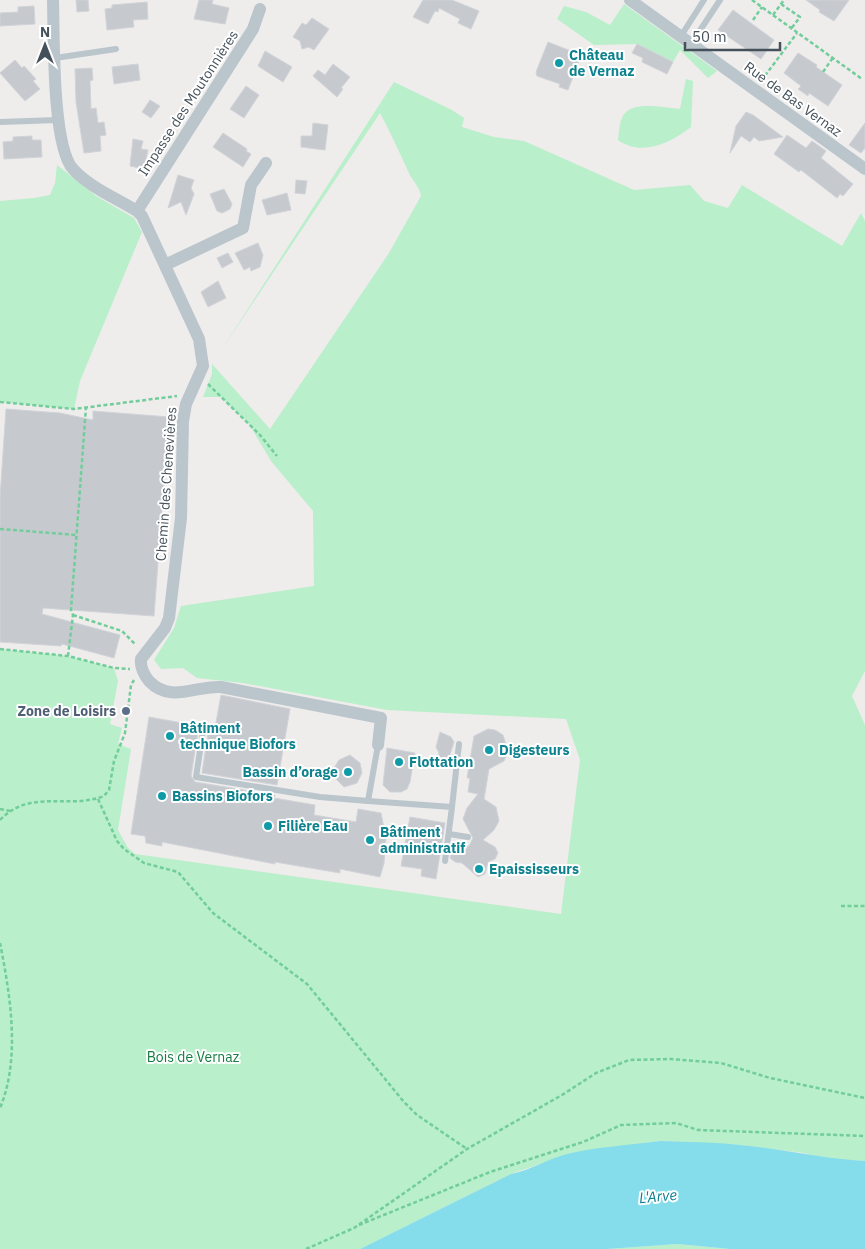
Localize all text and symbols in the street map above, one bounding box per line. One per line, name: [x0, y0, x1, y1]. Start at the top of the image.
north arrow: [20, 20, 70, 70]
scale bar: [685, 20, 780, 52]
text: N: [40, 23, 50, 41]
street label: Impasse des Moutonnières: [134, 26, 242, 179]
text: 50 m: [692, 27, 727, 46]
place label: Château de Vernaz: [569, 46, 634, 80]
marker: Château de Vernaz: [553, 57, 565, 69]
street label: Rue de Bas Vernaz: [741, 57, 846, 141]
street label: Chemin des Chenevières: [152, 406, 180, 562]
place label: Zone de Loisirs: [18, 702, 116, 720]
marker: Zone de Loisirs: [120, 705, 132, 717]
place label: Bâtiment technique Biofors: [180, 719, 296, 753]
marker: Bâtiment technique Biofors: [164, 730, 176, 742]
place label: Digesteurs: [499, 741, 569, 759]
marker: Digesteurs: [483, 744, 495, 756]
place label: Flottation: [409, 753, 473, 771]
marker: Flottation: [393, 756, 405, 768]
place label: Bassin d’orage: [243, 763, 338, 781]
marker: Bassin d’orage: [342, 766, 354, 778]
place label: Bassins Biofors: [172, 787, 273, 805]
marker: Bassins Biofors: [156, 790, 168, 802]
place label: Filière Eau: [278, 817, 348, 835]
marker: Filière Eau: [262, 820, 274, 832]
place label: Bâtiment administratif: [380, 823, 465, 857]
marker: Bâtiment administratif: [364, 834, 376, 846]
place label: Epaississeurs: [489, 860, 579, 878]
marker: Epaississeurs: [473, 863, 485, 875]
park label: Bois de Vernaz: [147, 1048, 240, 1066]
water label: L'Arve: [638, 1185, 678, 1207]

